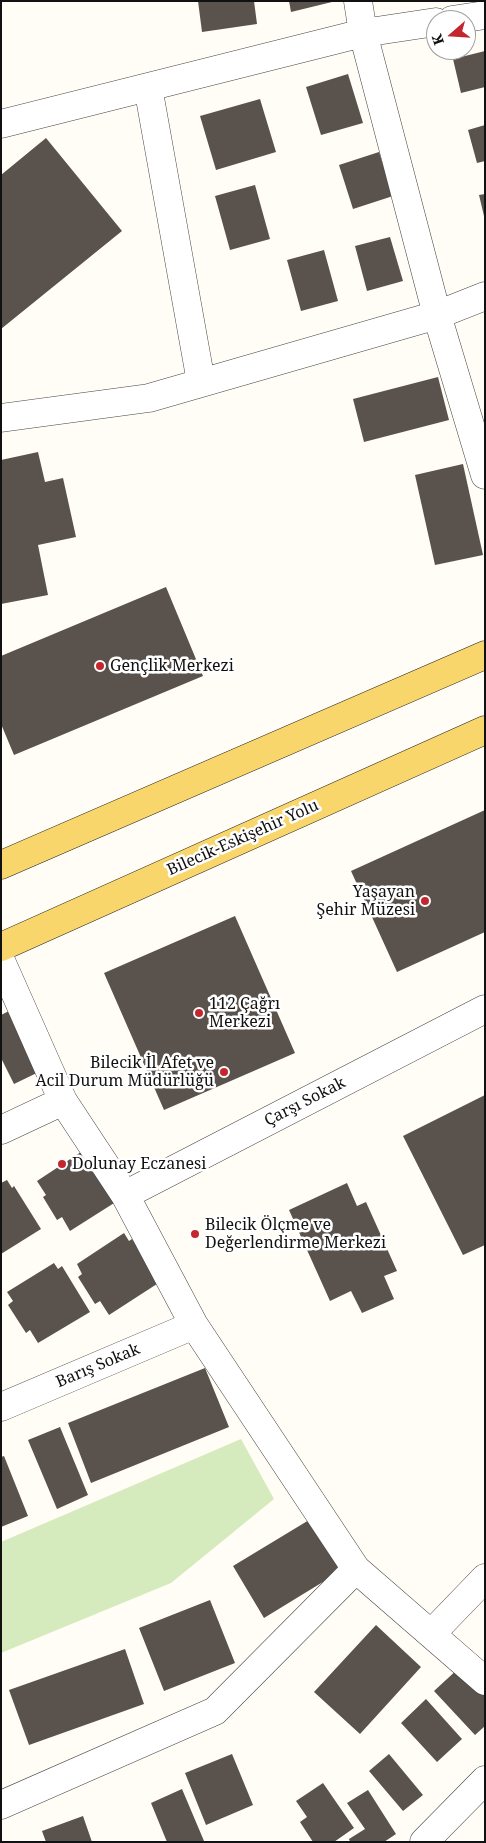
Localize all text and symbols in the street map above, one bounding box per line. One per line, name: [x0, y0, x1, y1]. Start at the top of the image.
north arrow: [426, 10, 476, 60]
text: K: [427, 32, 448, 48]
place label: Gençlik Merkezi: [110, 656, 234, 676]
marker: Gençlik Merkezi: [94, 660, 106, 672]
street label: Bilecik-Eskişehir Yolu: [164, 796, 322, 880]
place label: Yaşayan Şehir Müzesi: [317, 882, 415, 920]
marker: Yaşayan Şehir Müzesi: [419, 895, 431, 907]
place label: 112 Çağrı Merkezi: [209, 994, 280, 1032]
marker: 112 Çağrı Merkezi: [193, 1007, 205, 1019]
place label: Bilecik İl Afet ve Acil Durum Müdürlüğü: [36, 1053, 214, 1091]
marker: Bilecik İl Afet ve Acil Durum Müdürlüğü: [218, 1066, 230, 1078]
street label: Çarşı Sokak: [261, 1073, 349, 1131]
place label: Dolunay Eczanesi: [72, 1154, 206, 1174]
marker: Dolunay Eczanesi: [56, 1158, 68, 1170]
place label: Bilecik Ölçme ve Değerlendirme Merkezi: [205, 1215, 386, 1253]
marker: Bilecik Ölçme ve Değerlendirme Merkezi: [189, 1228, 201, 1240]
street label: Barış Sokak: [53, 1340, 143, 1392]

